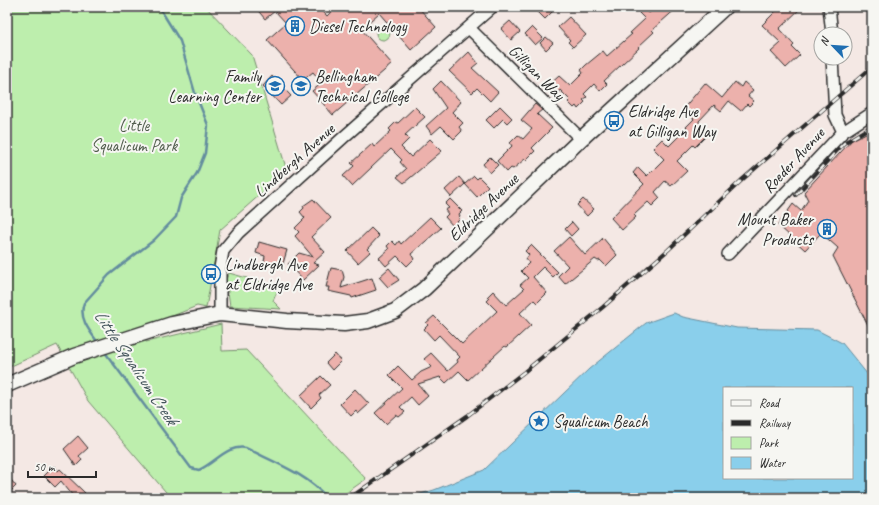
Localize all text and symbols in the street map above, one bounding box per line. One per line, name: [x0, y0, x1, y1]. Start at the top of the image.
building icon: Diesel Technology: [284, 15, 306, 37]
place label: Diesel Technology: [309, 16, 408, 37]
north arrow: [813, 26, 853, 66]
text: N: [816, 34, 833, 48]
street label: Gilligan Way: [504, 40, 570, 106]
place label: Family Learning Center: [168, 66, 263, 107]
place label: Bellingham Technical College: [315, 66, 410, 107]
school or university icon: Family Learning Center: [264, 75, 286, 97]
school or university icon: Bellingham Technical College: [290, 75, 312, 97]
place label: Eldridge Ave at Gilligan Way: [628, 101, 717, 142]
bus stop icon: Eldridge Ave at Gilligan Way: [603, 110, 625, 132]
park label: Little Squalicum Park: [91, 115, 179, 156]
street label: Lindbergh Avenue: [250, 118, 340, 202]
street label: Roeder Avenue: [758, 122, 830, 198]
street label: Eldridge Avenue: [444, 168, 524, 246]
place label: Mount Baker Products: [738, 209, 815, 250]
building icon: Mount Baker Products: [816, 218, 838, 240]
place label: Lindbergh Ave at Eldridge Ave: [225, 254, 314, 295]
bus stop icon: Lindbergh Ave at Eldridge Ave: [200, 263, 222, 285]
water label: Little Squalicum Creek: [90, 305, 184, 431]
legend: [723, 387, 853, 479]
text: Road: [759, 395, 781, 411]
place icon: Squalicum Beach: [528, 410, 550, 432]
place label: Squalicum Beach: [553, 411, 648, 432]
text: Railway: [759, 415, 791, 431]
text: Park: [759, 435, 780, 451]
scale bar: [28, 453, 96, 479]
text: Water: [759, 455, 787, 471]
text: 50 m: [34, 459, 56, 475]

